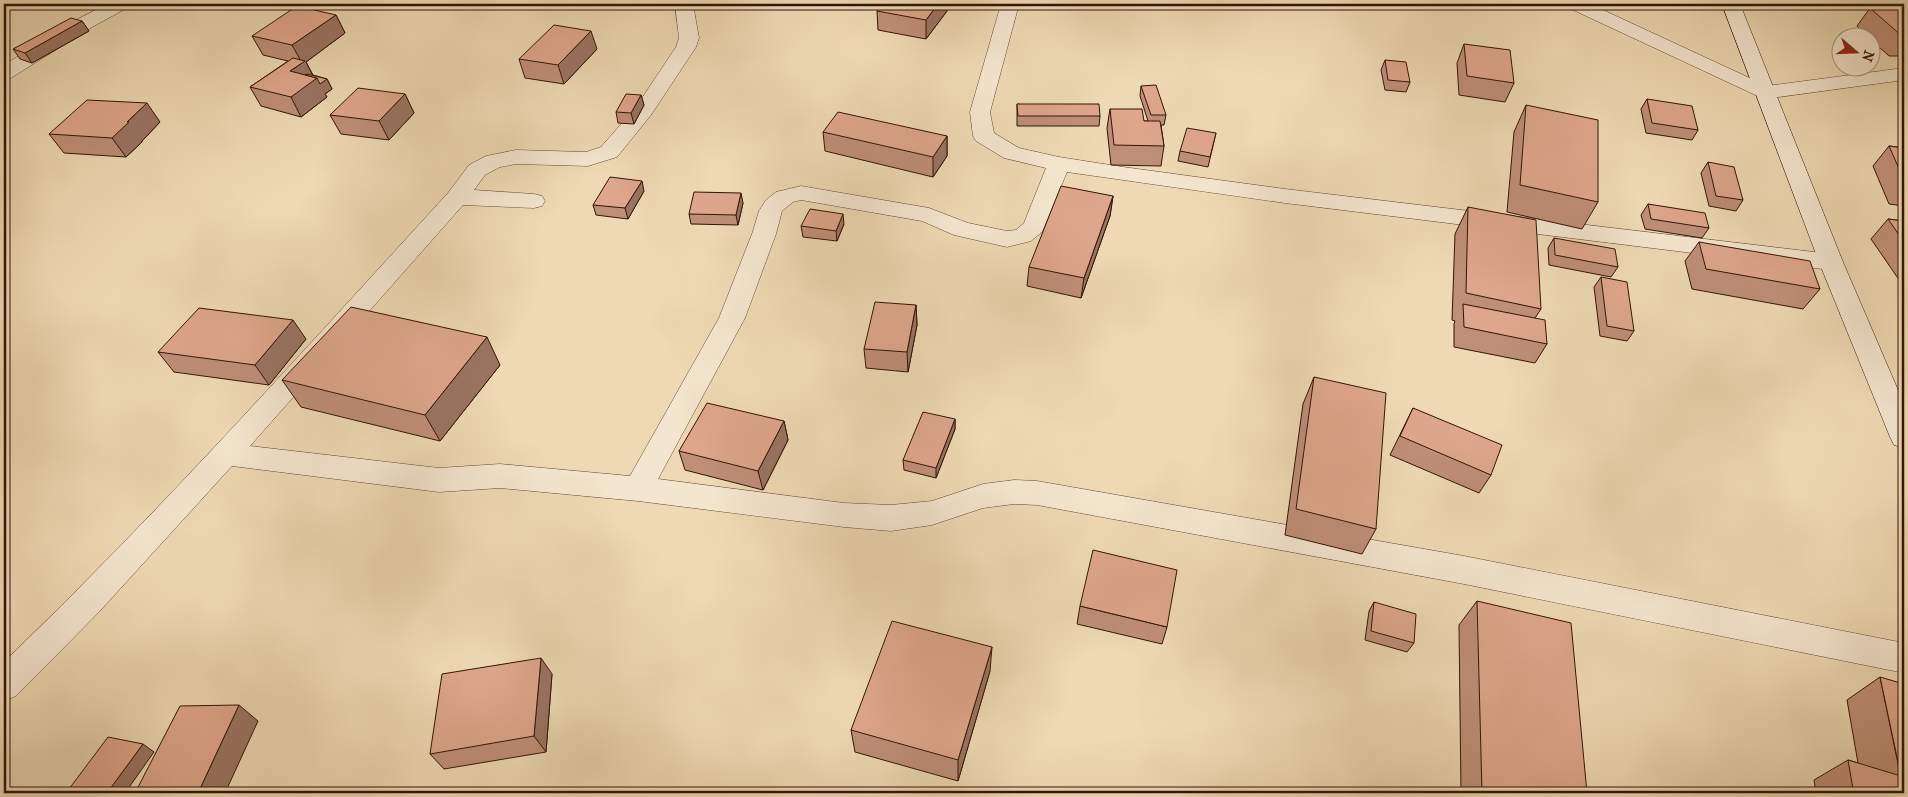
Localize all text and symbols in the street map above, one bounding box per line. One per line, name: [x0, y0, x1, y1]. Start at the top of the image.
north arrow: [1830, 28, 1880, 78]
text: N: [1858, 48, 1878, 64]

